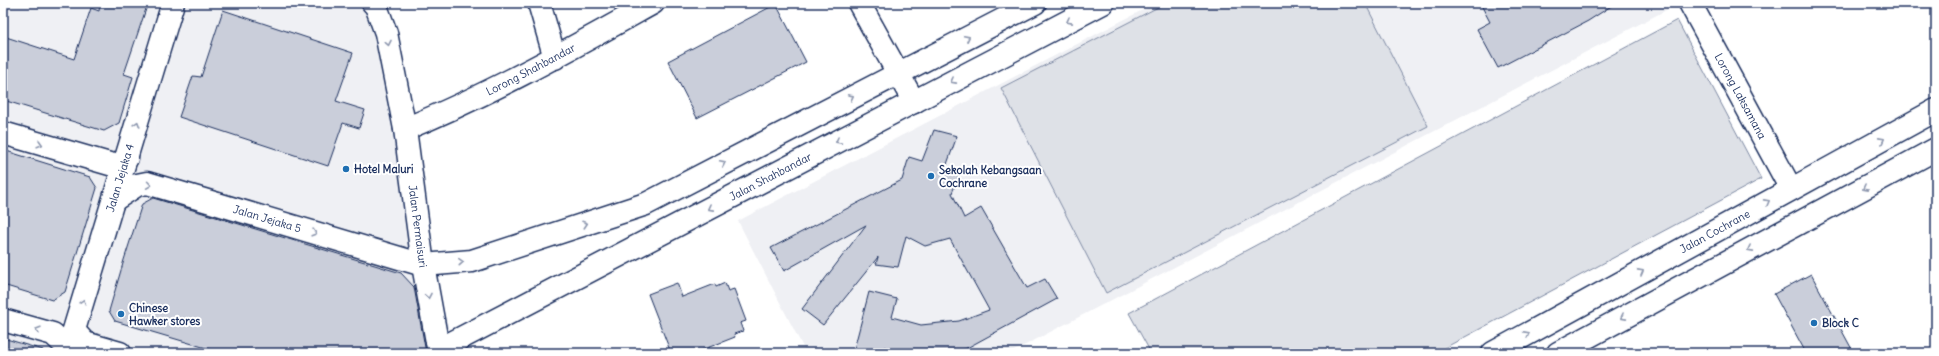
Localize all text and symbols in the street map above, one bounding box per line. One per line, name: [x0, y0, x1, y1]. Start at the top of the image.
one-way arrow: [1065, 16, 1073, 24]
one-way arrow: [963, 35, 970, 43]
one-way arrow: [383, 40, 392, 46]
street label: Lorong Shahbandar: [484, 40, 578, 98]
street label: Lorong Laksamana: [1712, 51, 1770, 141]
one-way arrow: [950, 76, 958, 84]
one-way arrow: [847, 94, 855, 102]
one-way arrow: [132, 121, 141, 128]
one-way arrow: [835, 136, 842, 144]
one-way arrow: [1877, 137, 1885, 145]
one-way arrow: [37, 139, 44, 148]
street label: Jalan Jejaka 4: [103, 142, 137, 214]
street label: Jalan Shahbandar: [727, 149, 814, 204]
one-way arrow: [719, 160, 727, 168]
place label: Hotel Maluri: [354, 162, 414, 176]
place label: Sekolah Kebangsaan Cochrane: [939, 163, 1042, 190]
marker: Hotel Maluri: [341, 164, 351, 174]
marker: Sekolah Kebangsaan Cochrane: [926, 171, 936, 181]
one-way arrow: [145, 180, 152, 189]
one-way arrow: [1862, 183, 1869, 190]
street label: Jalan Permaisuri: [405, 184, 430, 269]
one-way arrow: [1763, 199, 1770, 207]
street label: Jalan Jejaka 5: [231, 202, 303, 235]
one-way arrow: [707, 203, 715, 211]
street label: Jalan Cochrane: [1677, 206, 1752, 256]
one-way arrow: [582, 220, 589, 229]
one-way arrow: [310, 228, 317, 237]
one-way arrow: [1747, 245, 1754, 252]
one-way arrow: [458, 258, 464, 267]
one-way arrow: [1637, 269, 1644, 276]
one-way arrow: [424, 292, 432, 299]
one-way arrow: [78, 299, 87, 306]
place label: Chinese Hawker stores: [129, 301, 200, 328]
marker: Chinese Hawker stores: [116, 309, 126, 319]
one-way arrow: [1620, 313, 1628, 320]
place label: Block C: [1822, 316, 1860, 330]
marker: Block C: [1809, 318, 1819, 328]
one-way arrow: [35, 326, 42, 335]
one-way arrow: [1523, 332, 1530, 339]

